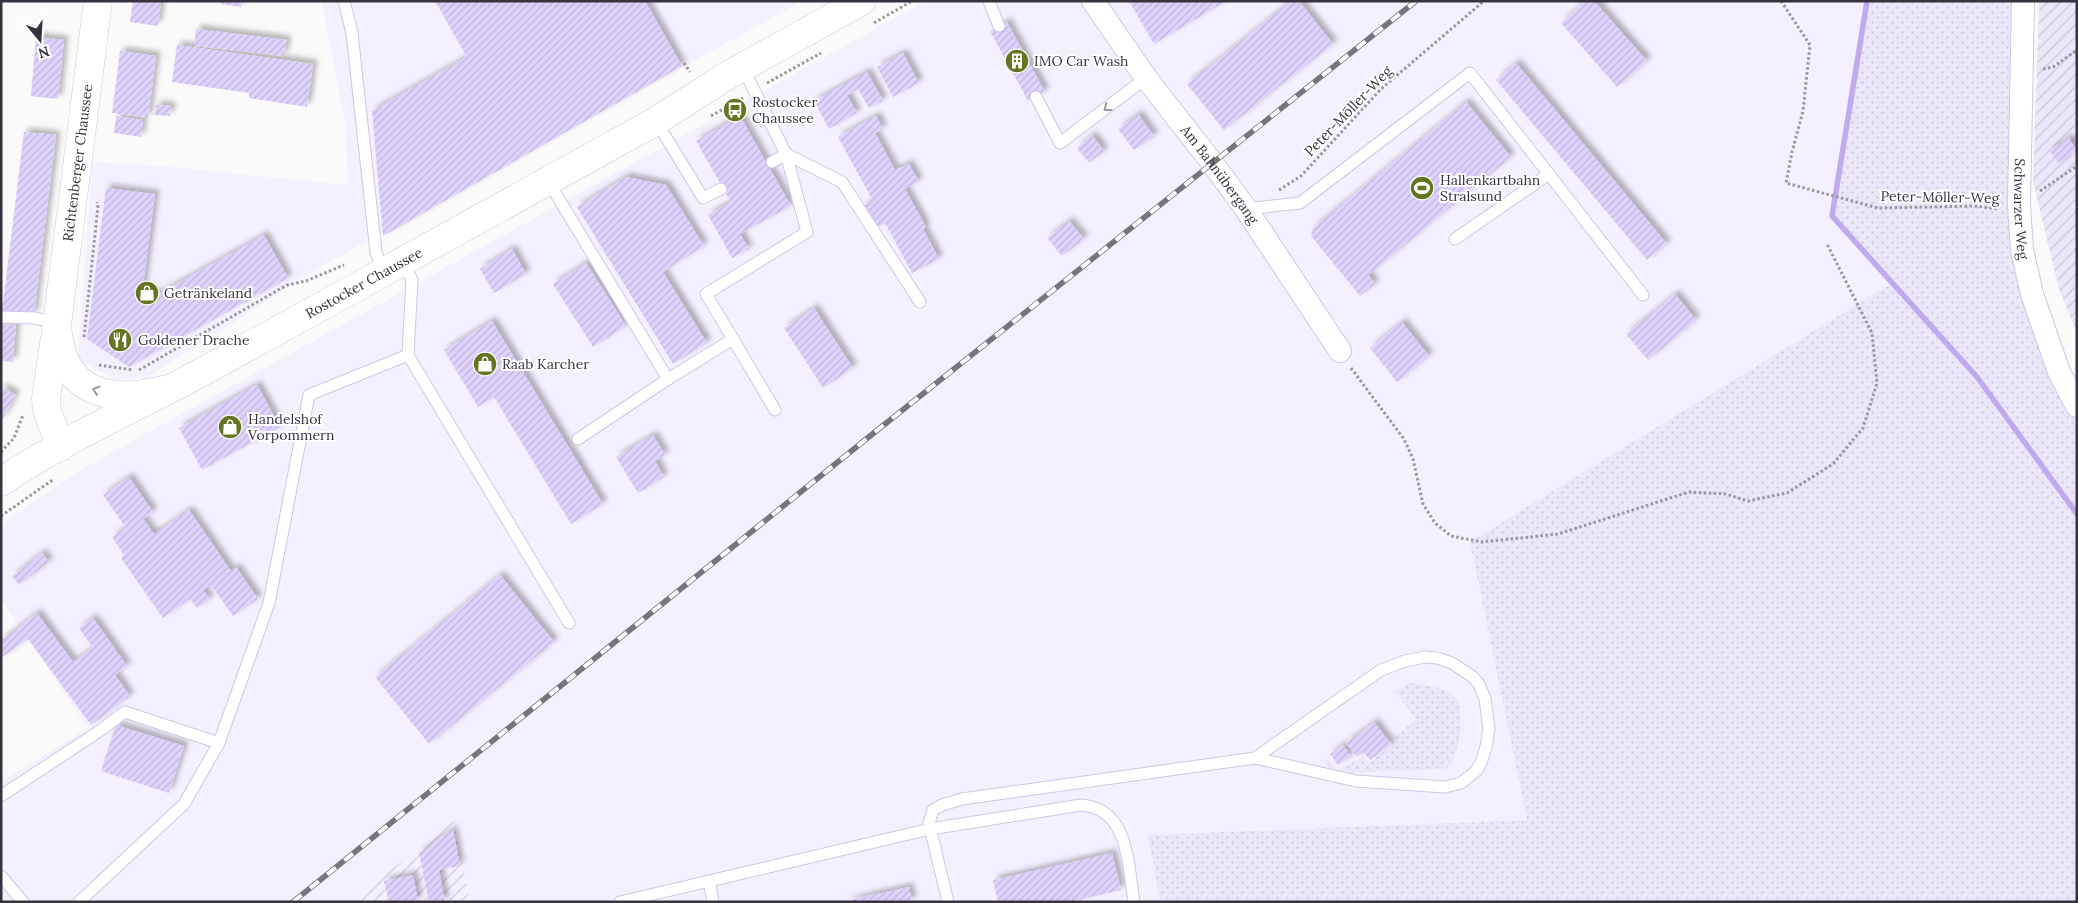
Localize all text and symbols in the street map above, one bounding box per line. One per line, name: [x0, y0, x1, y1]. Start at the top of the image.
north arrow: [15, 15, 65, 65]
text: N: [36, 42, 52, 63]
building icon: IMO Car Wash: [1004, 48, 1030, 74]
place label: IMO Car Wash: [1034, 52, 1129, 70]
street label: Peter-Möller-Weg: [1300, 62, 1396, 160]
street label: Richtenberger Chaussee: [59, 83, 96, 243]
place label: Rostocker Chaussee: [752, 93, 818, 127]
bus stop icon: Rostocker Chaussee: [722, 97, 748, 123]
one-way arrow: [1104, 102, 1113, 110]
street label: Am Bahnübergang: [1176, 121, 1263, 228]
street label: Schwarzer Weg: [2010, 158, 2033, 261]
place label: Hallenkartbahn Stralsund: [1440, 171, 1541, 205]
sports icon: Hallenkartbahn Stralsund: [1409, 175, 1435, 201]
street label: Peter-Möller-Weg: [1881, 187, 2000, 207]
street label: Rostocker Chaussee: [302, 243, 426, 323]
shop icon: Getränkeland: [134, 280, 160, 306]
place label: Getränkeland: [164, 284, 252, 302]
restaurant icon: Goldener Drache: [107, 327, 133, 353]
place label: Goldener Drache: [138, 331, 250, 349]
shop icon: Raab Karcher: [472, 351, 498, 377]
place label: Raab Karcher: [502, 355, 589, 373]
one-way arrow: [92, 386, 101, 396]
place label: Handelshof Vorpommern: [247, 410, 335, 444]
shop icon: Handelshof Vorpommern: [217, 414, 243, 440]

